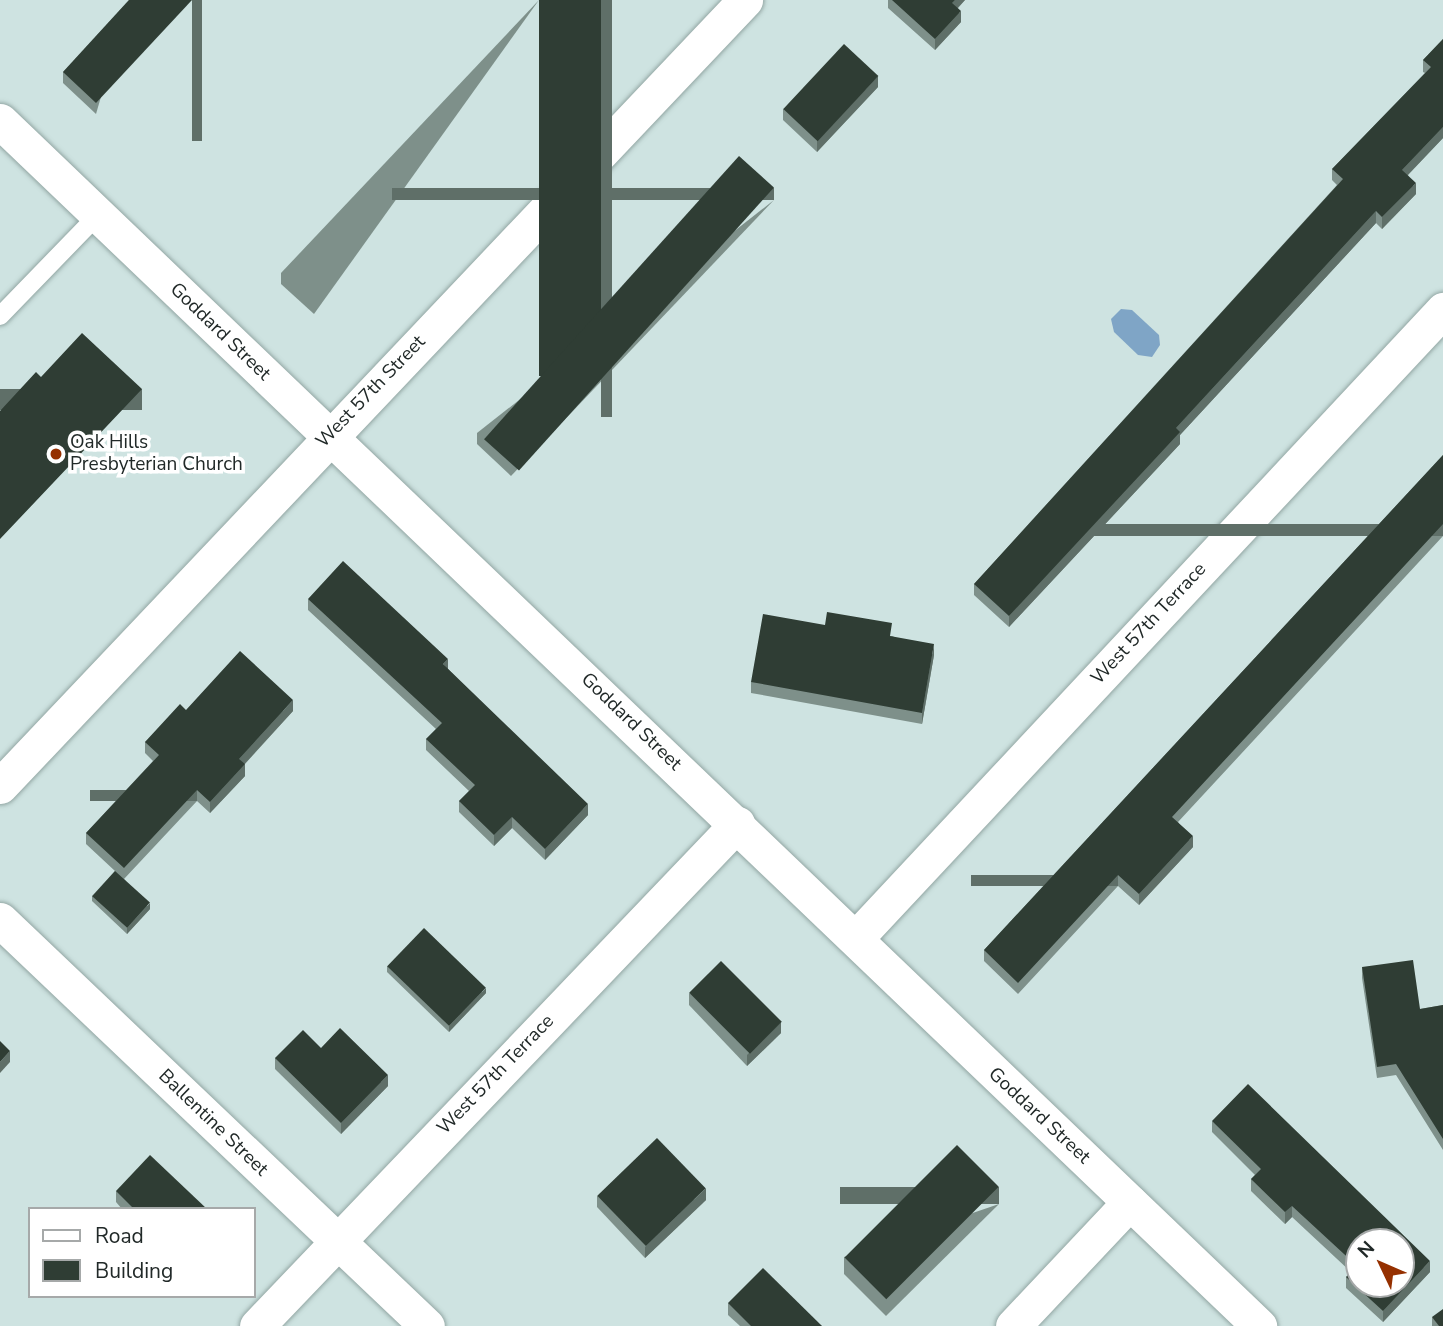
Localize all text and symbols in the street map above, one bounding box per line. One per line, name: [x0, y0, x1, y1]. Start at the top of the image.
street label: Goddard Street: [165, 278, 275, 386]
street label: West 57th Street: [312, 331, 430, 453]
place label: Oak Hills Presbyterian Church: [70, 432, 243, 476]
marker: Oak Hills Presbyterian Church: [48, 446, 64, 462]
street label: West 57th Terrace: [1087, 558, 1211, 690]
street label: Goddard Street: [576, 668, 686, 776]
street label: West 57th Terrace: [433, 1010, 559, 1140]
street label: Goddard Street: [983, 1063, 1095, 1169]
street label: Ballentine Street: [153, 1065, 273, 1181]
legend: [28, 1207, 256, 1298]
text: Road: [95, 1222, 144, 1250]
north arrow: [1345, 1228, 1415, 1298]
text: N: [1352, 1236, 1381, 1264]
text: Building: [95, 1257, 173, 1285]

